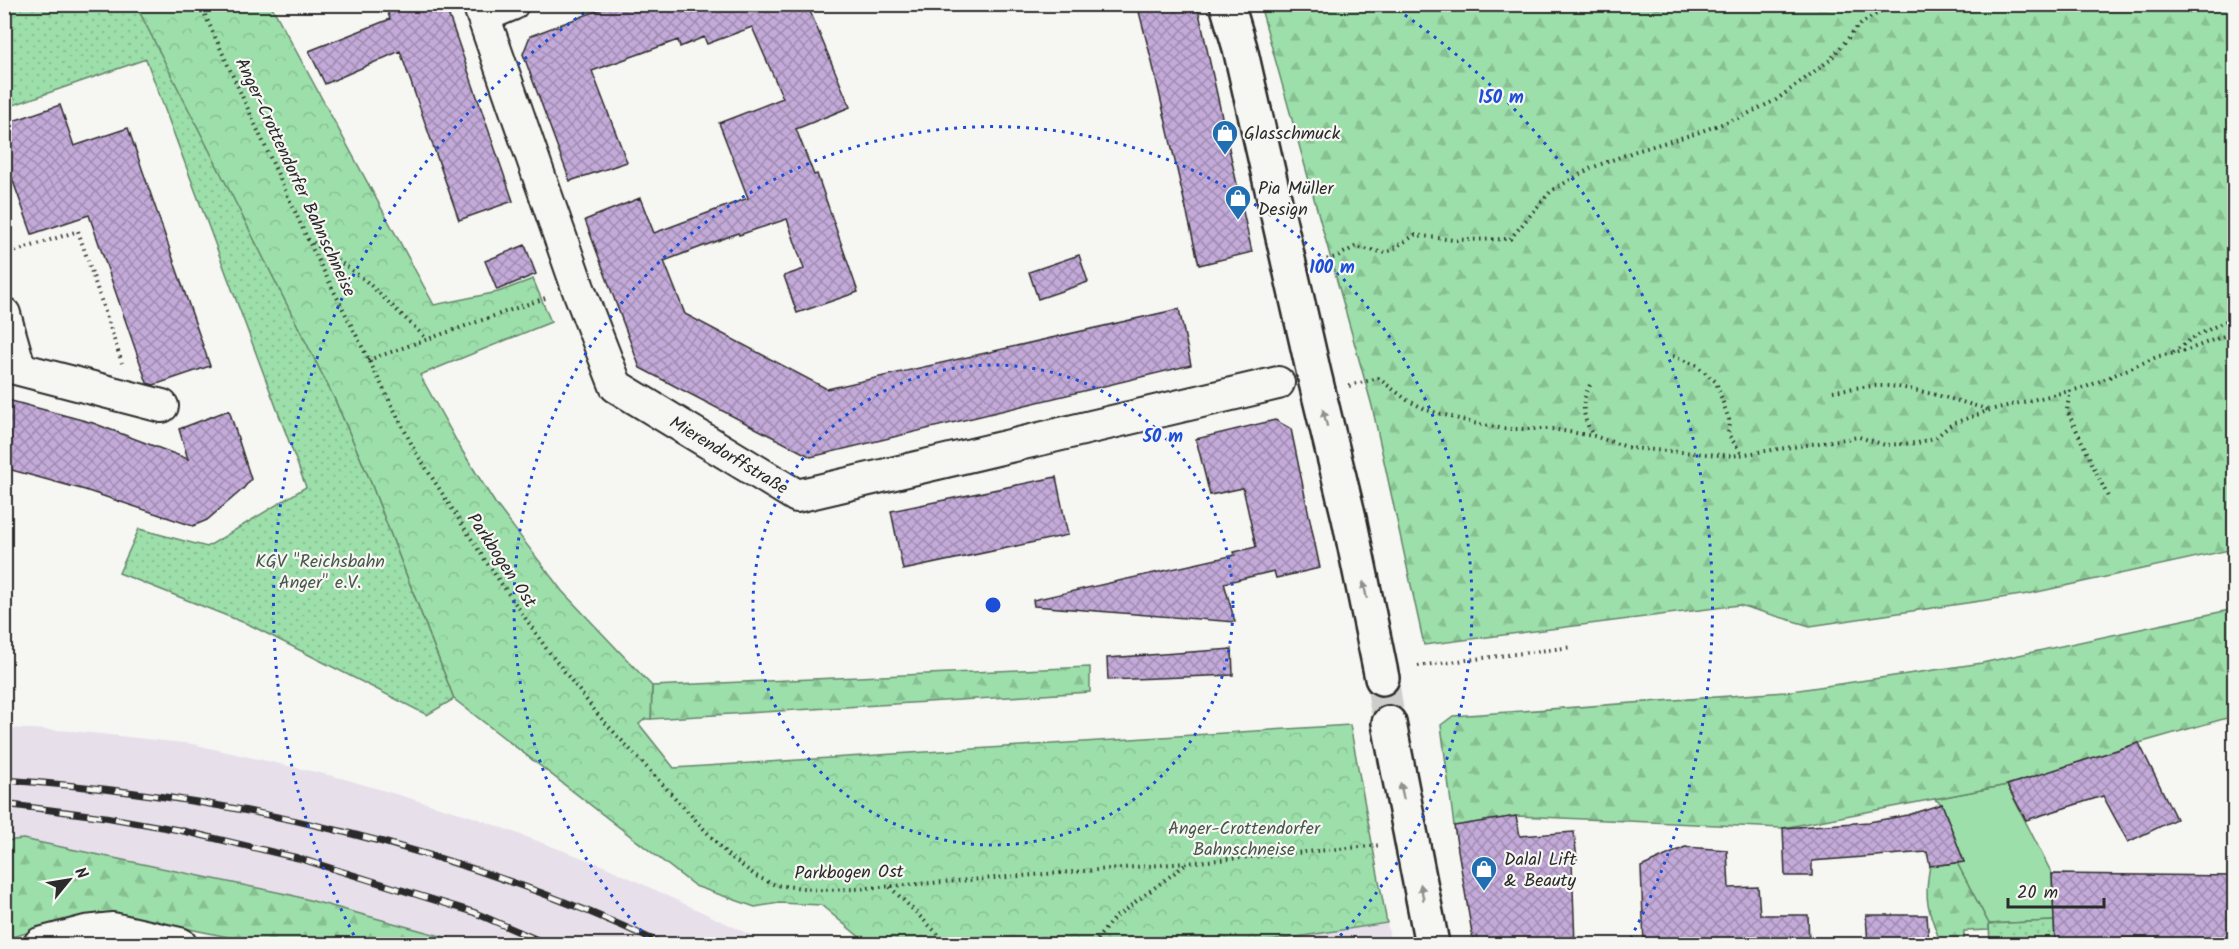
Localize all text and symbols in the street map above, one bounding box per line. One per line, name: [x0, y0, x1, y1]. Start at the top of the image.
street label: Anger-Crottendorfer Bahnschneise: [226, 53, 363, 302]
text: 150 m: [1478, 84, 1524, 113]
shop icon: Glasschmuck: [1210, 118, 1240, 156]
place label: Glasschmuck: [1244, 120, 1341, 149]
place label: Pia Müller Design: [1258, 175, 1334, 225]
shop icon: Pia Müller Design: [1223, 183, 1253, 221]
text: 100 m: [1309, 254, 1355, 283]
street label: Mierendorffstraße: [663, 409, 793, 503]
one-way arrow: [1319, 409, 1329, 427]
text: 50 m: [1142, 423, 1183, 452]
street label: Parkbogen Ost: [458, 507, 544, 615]
park label: KGV "Reichsbahn Anger" e.V.: [255, 548, 385, 598]
one-way arrow: [1359, 580, 1369, 599]
centre of rings: [983, 595, 1003, 615]
one-way arrow: [1397, 781, 1406, 800]
park label: Anger-Crottendorfer Bahnschneise: [1168, 815, 1321, 865]
place label: Dalal Lift & Beauty: [1504, 846, 1577, 896]
north arrow: [39, 850, 99, 910]
shop icon: Dalal Lift & Beauty: [1469, 854, 1499, 892]
street label: Parkbogen Ost: [794, 858, 905, 889]
text: N: [67, 863, 94, 884]
scale bar: [2008, 871, 2104, 909]
text: 20 m: [2017, 879, 2058, 908]
one-way arrow: [1417, 883, 1426, 902]

